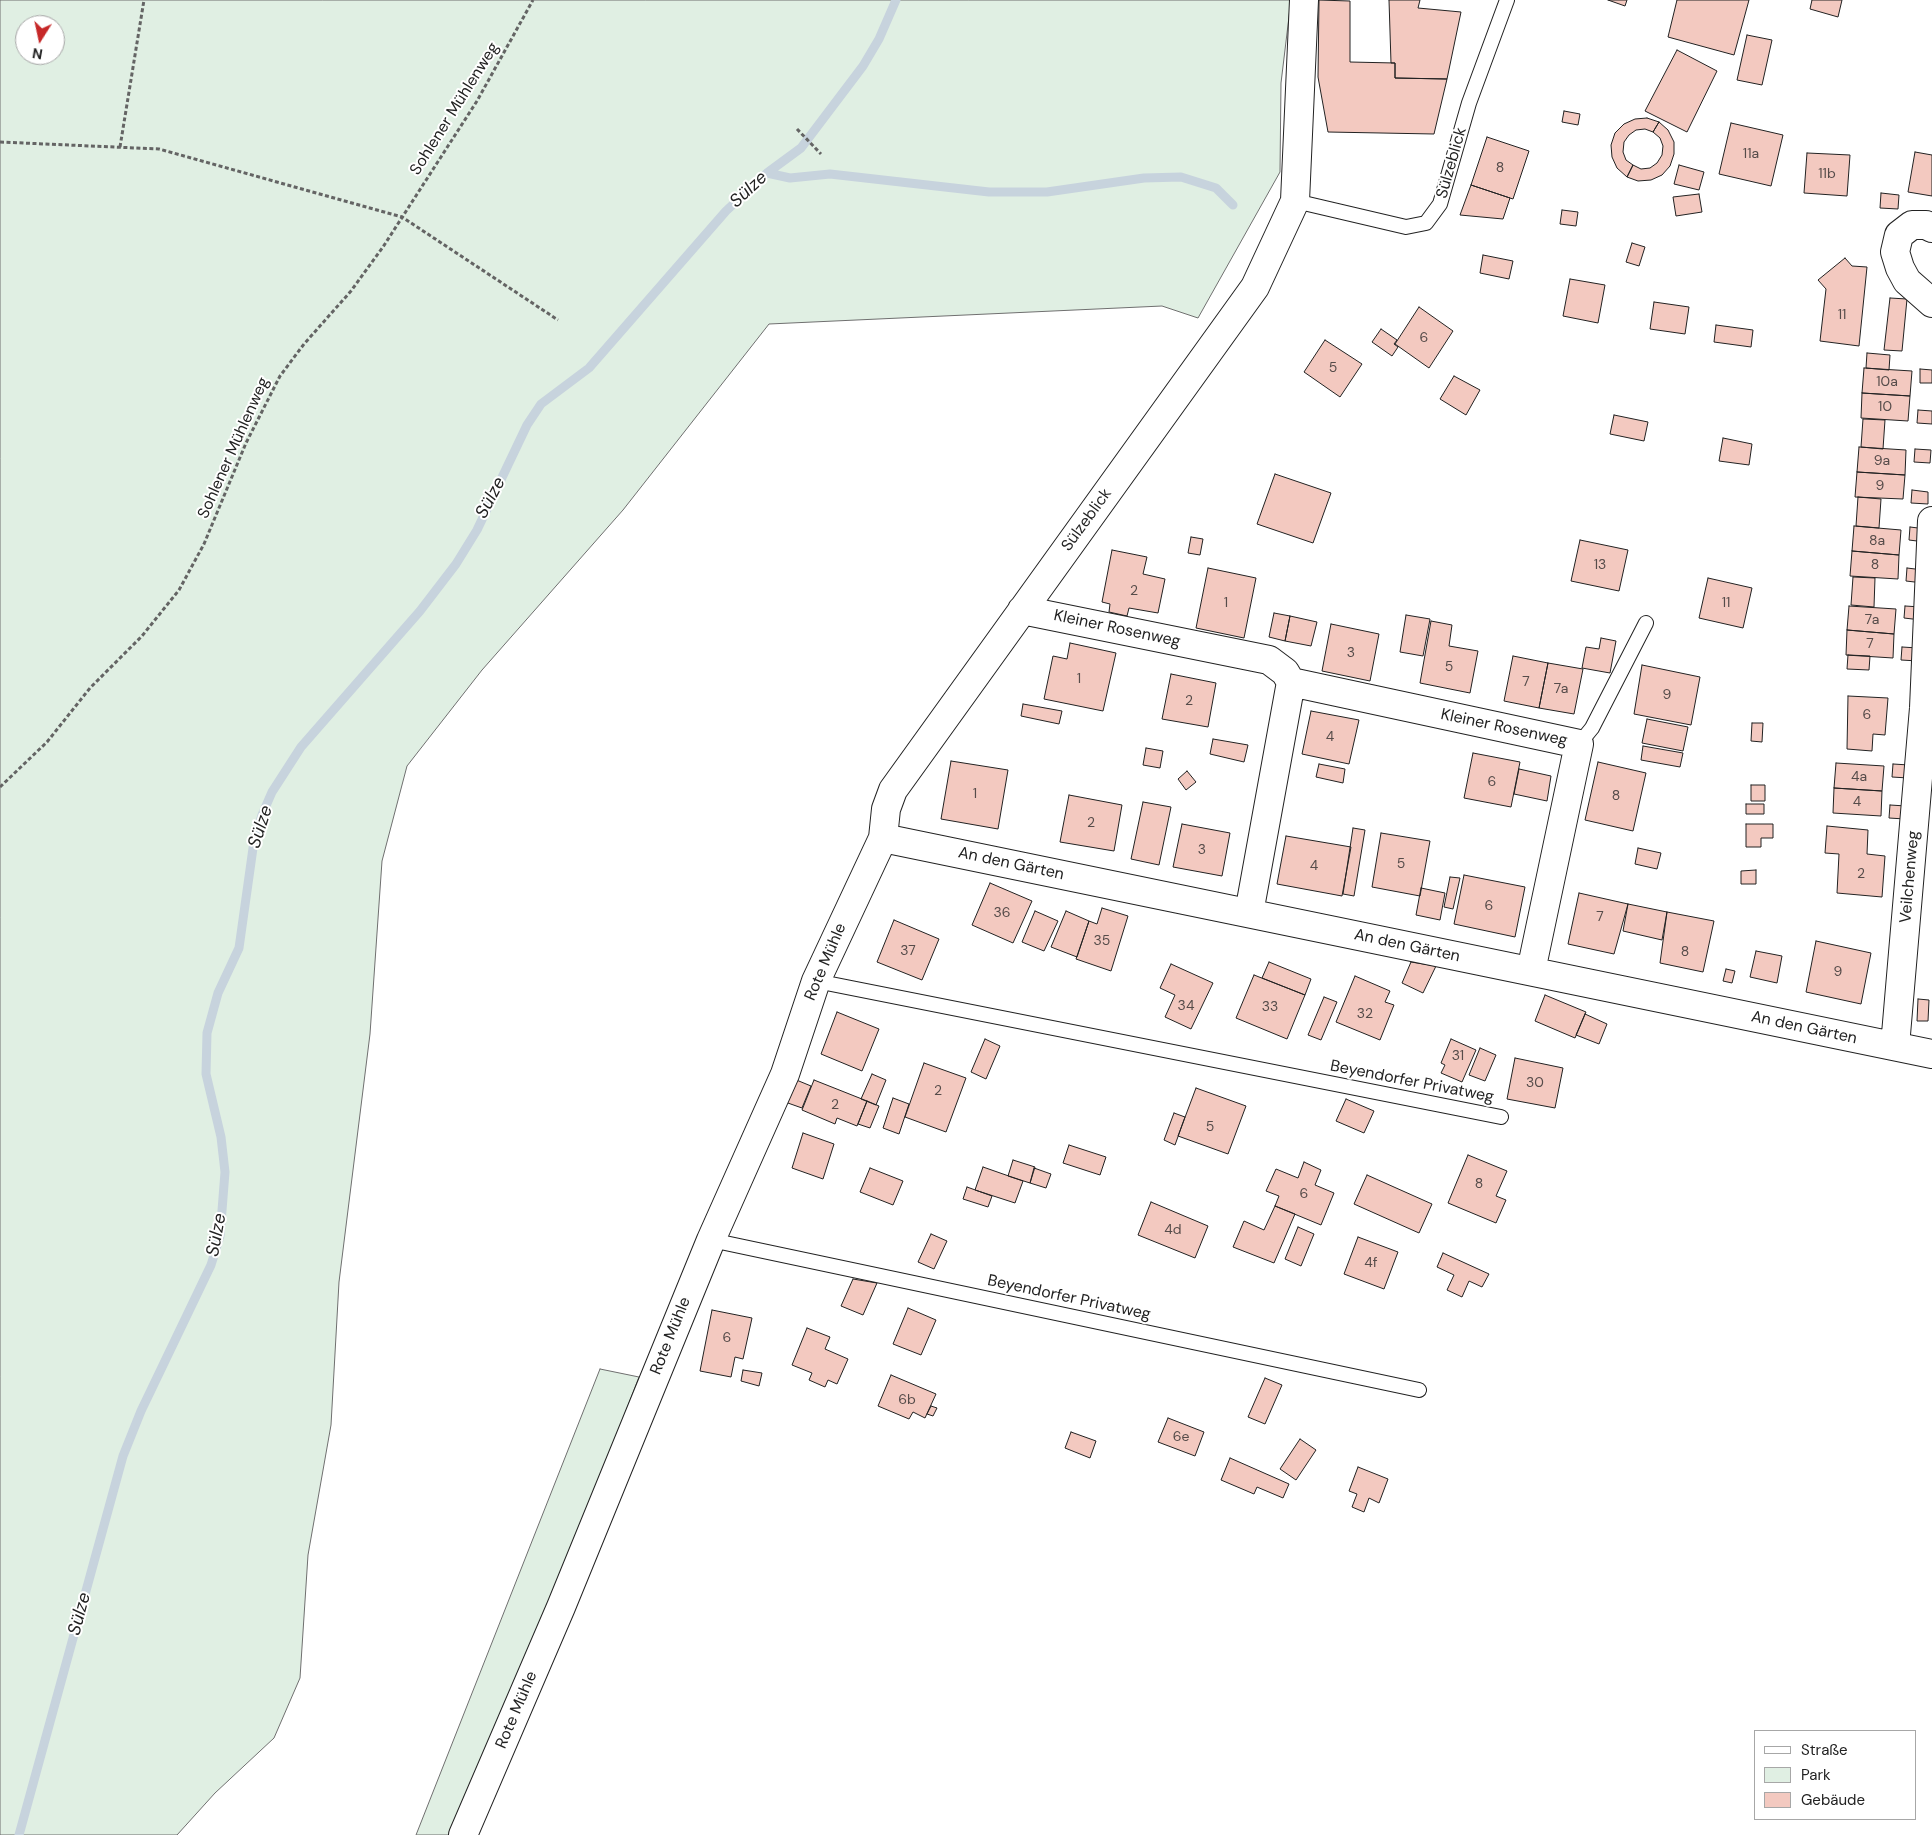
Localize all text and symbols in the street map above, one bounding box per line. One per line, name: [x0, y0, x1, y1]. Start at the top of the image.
north arrow: [15, 15, 65, 65]
street label: Sohlener Mühlenweg: [406, 39, 504, 179]
text: N: [31, 44, 44, 64]
street label: Sülzeblick: [1433, 125, 1471, 201]
house number: 11a: [1743, 146, 1759, 162]
house number: 8: [1496, 160, 1504, 176]
house number: 11b: [1818, 166, 1836, 182]
water label: Sülze: [726, 167, 772, 213]
house number: 11: [1838, 307, 1846, 323]
house number: 6: [1420, 330, 1428, 346]
house number: 5: [1329, 360, 1337, 376]
street label: Sohlener Mühlenweg: [194, 374, 274, 522]
house number: 10a: [1876, 374, 1898, 390]
house number: 10: [1878, 399, 1892, 415]
house number: 9a: [1874, 453, 1890, 469]
water label: Sülze: [471, 474, 511, 522]
house number: 9: [1876, 478, 1884, 494]
street label: Sülzeblick: [1058, 485, 1116, 555]
house number: 8a: [1869, 533, 1885, 549]
house number: 13: [1594, 557, 1606, 573]
house number: 8: [1871, 557, 1879, 573]
house number: 2: [1130, 583, 1138, 599]
house number: 1: [1224, 595, 1228, 611]
house number: 11: [1722, 595, 1730, 611]
street label: Kleiner Rosenweg: [1052, 606, 1182, 652]
house number: 7a: [1865, 612, 1879, 628]
house number: 7: [1866, 636, 1874, 652]
house number: 3: [1347, 645, 1355, 661]
house number: 5: [1445, 659, 1453, 675]
house number: 1: [1077, 671, 1081, 687]
house number: 7: [1522, 674, 1530, 690]
house number: 7a: [1554, 681, 1568, 697]
house number: 9: [1663, 687, 1671, 703]
house number: 2: [1185, 693, 1193, 709]
street label: Kleiner Rosenweg: [1439, 705, 1569, 751]
house number: 6: [1863, 707, 1871, 723]
house number: 4: [1326, 729, 1334, 745]
house number: 4a: [1851, 769, 1867, 785]
house number: 6: [1488, 774, 1496, 790]
house number: 1: [973, 786, 977, 802]
house number: 8: [1612, 788, 1620, 804]
house number: 4: [1853, 794, 1861, 810]
water label: Sülze: [244, 803, 278, 851]
house number: 2: [1087, 815, 1095, 831]
street label: Veilchenweg: [1896, 830, 1924, 924]
house number: 3: [1198, 842, 1206, 858]
street label: An den Gärten: [956, 843, 1066, 885]
house number: 5: [1397, 856, 1405, 872]
house number: 4: [1310, 858, 1318, 874]
house number: 2: [1857, 866, 1865, 882]
house number: 6: [1485, 898, 1493, 914]
house number: 36: [993, 905, 1011, 921]
house number: 7: [1596, 909, 1604, 925]
street label: Rote Mühle: [801, 920, 851, 1004]
street label: An den Gärten: [1352, 925, 1462, 967]
house number: 35: [1094, 933, 1110, 949]
house number: 37: [900, 943, 916, 959]
house number: 8: [1681, 944, 1689, 960]
house number: 9: [1834, 964, 1842, 980]
house number: 34: [1178, 998, 1194, 1014]
house number: 33: [1262, 999, 1278, 1015]
house number: 32: [1357, 1006, 1373, 1022]
street label: An den Gärten: [1749, 1007, 1859, 1049]
house number: 31: [1452, 1048, 1464, 1064]
street label: Beyendorfer Privatweg: [1329, 1057, 1495, 1107]
house number: 30: [1526, 1075, 1544, 1091]
house number: 2: [934, 1083, 942, 1099]
house number: 2: [831, 1097, 839, 1113]
house number: 5: [1206, 1119, 1214, 1135]
house number: 8: [1475, 1176, 1483, 1192]
house number: 6: [1300, 1186, 1308, 1202]
water label: Sülze: [203, 1212, 231, 1258]
house number: 4d: [1164, 1222, 1182, 1238]
house number: 4f: [1364, 1255, 1378, 1271]
street label: Beyendorfer Privatweg: [986, 1271, 1152, 1325]
street label: Rote Mühle: [647, 1294, 695, 1378]
house number: 6: [723, 1330, 731, 1346]
house number: 6b: [898, 1392, 916, 1408]
house number: 6e: [1173, 1429, 1189, 1445]
water label: Sülze: [64, 1590, 96, 1638]
street label: Rote Mühle: [492, 1668, 542, 1752]
legend: [1754, 1730, 1917, 1820]
text: Straße: [1801, 1740, 1848, 1760]
text: Park: [1801, 1765, 1831, 1785]
text: Gebäude: [1801, 1790, 1865, 1810]

